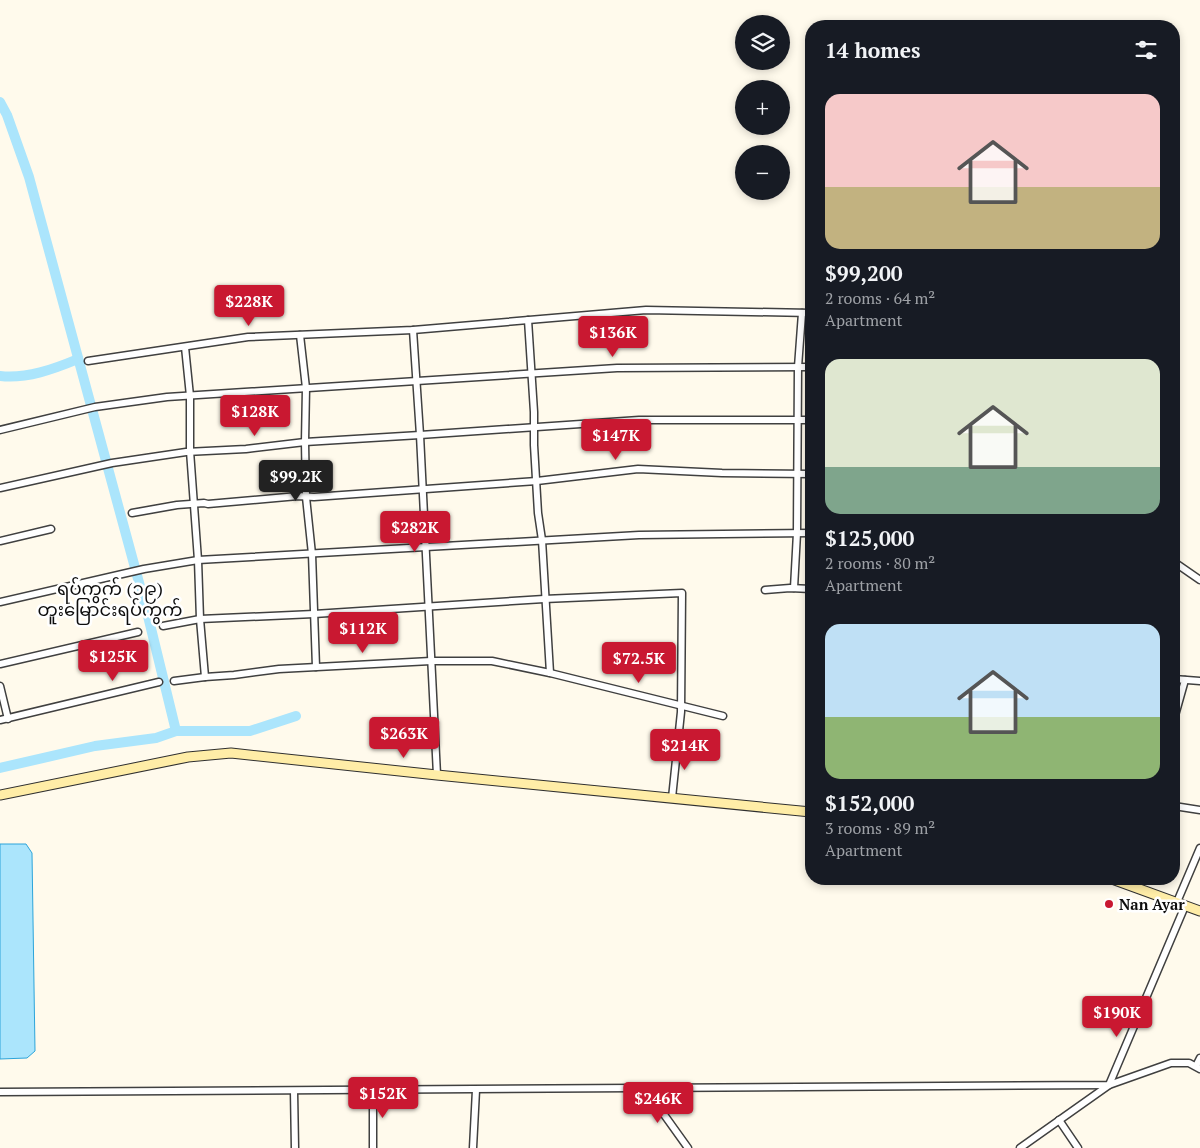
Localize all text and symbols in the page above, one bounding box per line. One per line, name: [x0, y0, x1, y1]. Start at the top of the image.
map controls: [735, 15, 790, 200]
button: layers: [735, 15, 790, 70]
text: 14 homes: [825, 36, 921, 64]
icon: filters: [1132, 36, 1160, 64]
button: +: [735, 80, 790, 135]
icon: home: [948, 127, 1038, 217]
button: −: [735, 145, 790, 200]
text: $99,200: [825, 259, 903, 287]
pin: $228K: [214, 284, 284, 327]
text: 2 rooms · 64 m²: [825, 287, 935, 309]
text: $228K: [225, 290, 273, 312]
text: Apartment: [825, 309, 902, 331]
pin: $136K: [578, 316, 648, 358]
text: $136K: [589, 321, 637, 343]
icon: home: [948, 392, 1038, 482]
pin: $128K: [220, 394, 290, 437]
text: $128K: [231, 400, 279, 422]
pin: $147K: [581, 418, 651, 461]
text: $147K: [592, 424, 640, 446]
pin: $99.2K: [255, 460, 337, 502]
text: $99.2K: [270, 465, 322, 487]
pin: $282K: [380, 510, 450, 553]
text: $282K: [391, 516, 439, 538]
text: $125,000: [825, 524, 914, 552]
text: 2 rooms · 80 m²: [825, 552, 935, 574]
text: Apartment: [825, 574, 902, 596]
district label: ရပ်ကွက် (၁၉) တူးမြောင်းရပ်ကွက်: [37, 576, 183, 625]
pin: $112K: [328, 612, 398, 654]
text: $112K: [339, 617, 387, 639]
pin: $125K: [78, 640, 148, 682]
pin: $72.5K: [598, 642, 680, 684]
text: $125K: [89, 645, 137, 667]
text: $72.5K: [613, 647, 665, 669]
icon: home: [948, 657, 1038, 747]
pin: $263K: [369, 716, 439, 759]
text: $263K: [380, 722, 428, 744]
pin: $214K: [650, 728, 720, 771]
text: $214K: [661, 734, 709, 756]
text: $152,000: [825, 789, 914, 817]
text: 3 rooms · 89 m²: [825, 817, 935, 839]
text: Apartment: [825, 839, 902, 861]
place label: Nan Ayar: [1119, 894, 1185, 914]
marker: Nan Ayar: [1103, 898, 1115, 910]
pin: $190K: [1082, 996, 1152, 1038]
text: $190K: [1093, 1001, 1141, 1023]
pin: $152K: [348, 1076, 418, 1119]
text: $152K: [359, 1082, 407, 1104]
pin: $246K: [623, 1082, 693, 1124]
text: $246K: [634, 1087, 682, 1109]

